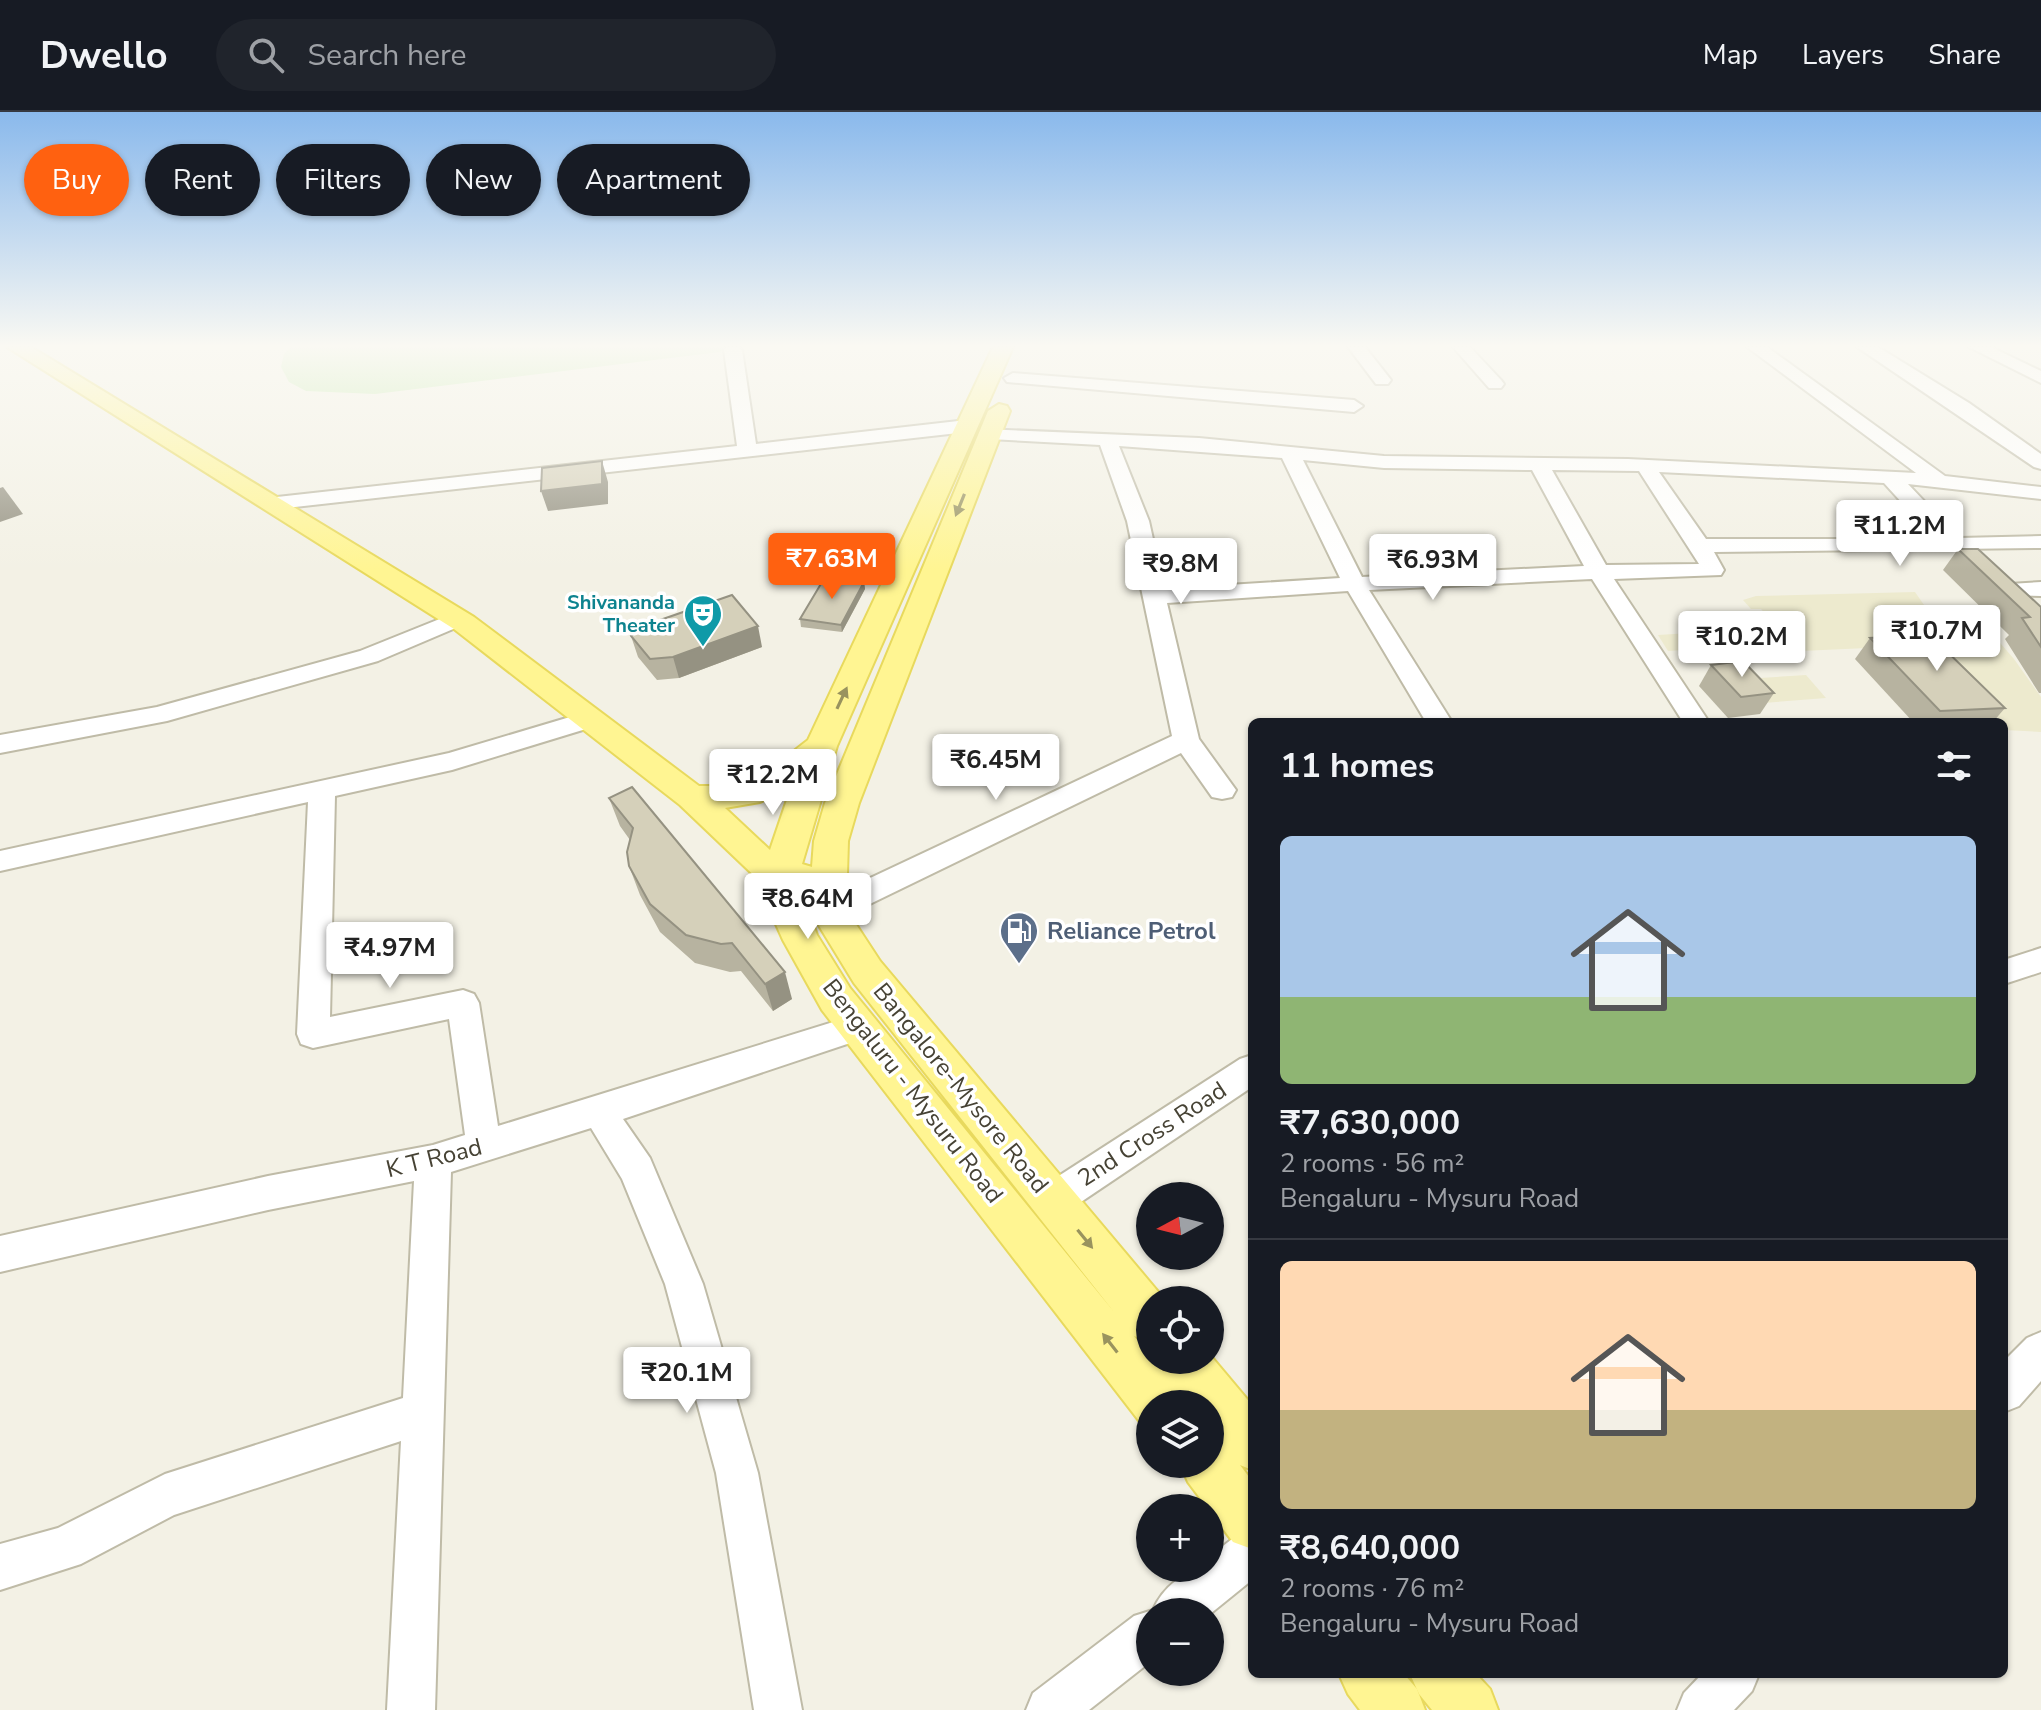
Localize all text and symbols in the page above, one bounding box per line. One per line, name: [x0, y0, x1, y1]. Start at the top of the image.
search box: [216, 19, 776, 91]
text: Dwello: [40, 30, 168, 81]
icon: search: [244, 33, 288, 77]
text: Search here: [308, 35, 467, 76]
text: Map: [1703, 36, 1758, 74]
text: Layers: [1802, 36, 1884, 74]
text: Share: [1928, 36, 2001, 74]
chip: Buy: [24, 144, 129, 216]
chip: Rent: [145, 144, 260, 216]
chip: Filters: [276, 144, 410, 216]
chip: New: [426, 144, 541, 216]
chip: Apartment: [557, 144, 750, 216]
one-way arrow: [954, 493, 967, 517]
pin: ₹11.2M: [1835, 500, 1965, 568]
text: ₹11.2M: [1854, 508, 1946, 543]
pin: ₹7.63M: [767, 533, 897, 601]
pin: ₹6.93M: [1368, 534, 1498, 602]
pin: ₹9.8M: [1125, 538, 1237, 606]
text: ₹7.63M: [786, 541, 878, 576]
text: ₹6.93M: [1387, 542, 1479, 577]
text: ₹9.8M: [1143, 546, 1219, 581]
place label: Shivananda Theater: [567, 589, 675, 639]
theatre icon: Shivananda Theater: [682, 593, 724, 648]
pin: ₹10.7M: [1872, 605, 2002, 673]
pin: ₹10.2M: [1677, 611, 1807, 679]
text: ₹10.7M: [1891, 613, 1983, 648]
text: ₹10.2M: [1696, 619, 1788, 654]
one-way arrow: [835, 687, 849, 710]
pin: ₹6.45M: [931, 734, 1061, 802]
text: ₹6.45M: [950, 742, 1042, 777]
text: 11 homes: [1280, 743, 1434, 789]
icon: filters: [1932, 744, 1976, 788]
pin: ₹12.2M: [708, 749, 838, 817]
text: ₹12.2M: [727, 757, 819, 792]
pin: ₹8.64M: [743, 873, 873, 941]
text: ₹8.64M: [762, 881, 854, 916]
icon: home: [1556, 888, 1700, 1032]
fuel station icon: Reliance Petrol: [998, 910, 1040, 965]
place label: Reliance Petrol: [1047, 915, 1216, 947]
pin: ₹4.97M: [325, 922, 455, 990]
text: ₹4.97M: [344, 930, 436, 965]
street label: Bengaluru - Mysuru Road: [815, 972, 1011, 1210]
street label: Bangalore-Mysore Road: [866, 976, 1056, 1200]
street label: 2nd Cross Road: [1071, 1074, 1233, 1194]
text: ₹7,630,000: [1280, 1100, 1460, 1146]
street label: K T Road: [383, 1131, 485, 1185]
text: 2 rooms · 56 m²: [1280, 1146, 1464, 1181]
text: Bengaluru - Mysuru Road: [1280, 1181, 1579, 1216]
north arrow: [1136, 1182, 1224, 1270]
map controls: [1136, 1182, 1224, 1686]
one-way arrow: [1076, 1229, 1093, 1249]
button: locate: [1136, 1286, 1224, 1374]
icon: home: [1556, 1313, 1700, 1457]
one-way arrow: [1102, 1333, 1119, 1353]
pin: ₹20.1M: [622, 1347, 752, 1415]
text: ₹20.1M: [641, 1355, 733, 1390]
button: layers: [1136, 1390, 1224, 1478]
button: +: [1136, 1494, 1224, 1582]
text: ₹8,640,000: [1280, 1525, 1460, 1571]
text: 2 rooms · 76 m²: [1280, 1571, 1464, 1606]
button: −: [1136, 1598, 1224, 1686]
text: Bengaluru - Mysuru Road: [1280, 1606, 1579, 1641]

